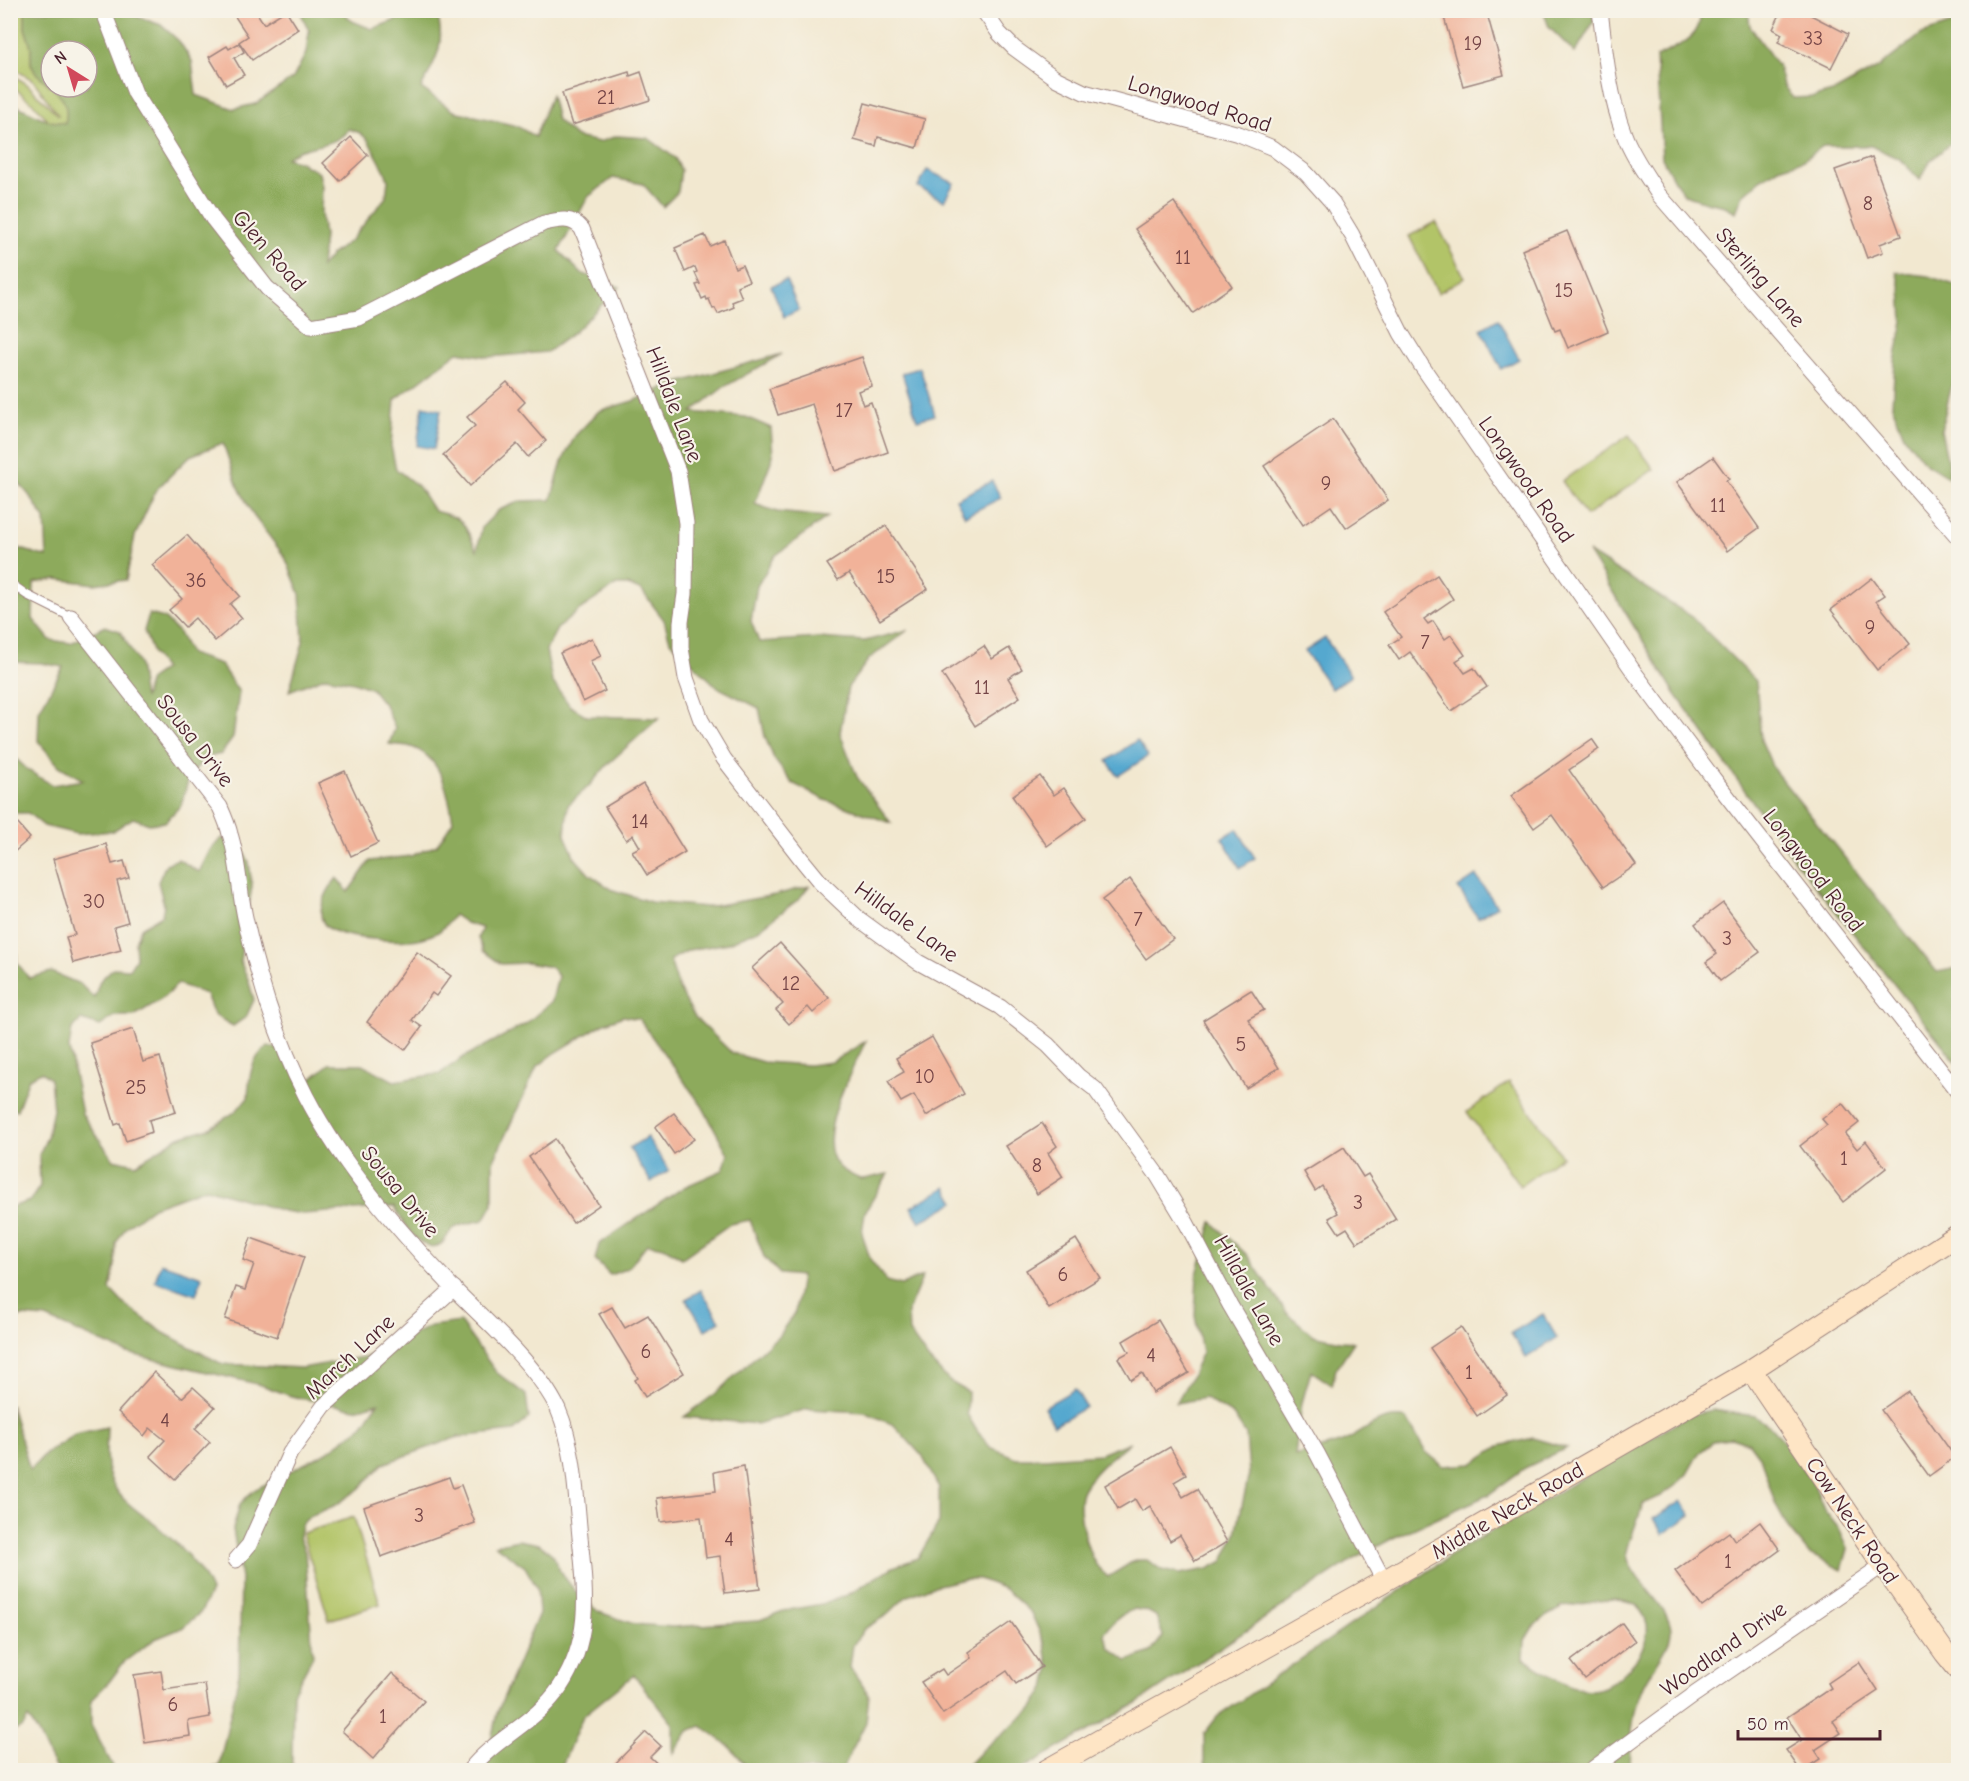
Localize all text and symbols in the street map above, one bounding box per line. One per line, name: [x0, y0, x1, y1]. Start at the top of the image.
house number: 33: [1803, 27, 1823, 50]
house number: 19: [1464, 32, 1482, 55]
north arrow: [39, 39, 99, 99]
text: N: [51, 47, 70, 68]
street label: Longwood Road: [1125, 70, 1275, 138]
house number: 21: [597, 86, 615, 109]
house number: 8: [1863, 192, 1873, 215]
street label: Glen Road: [227, 205, 311, 296]
street label: Sterling Lane: [1710, 222, 1811, 333]
house number: 11: [1175, 246, 1191, 269]
house number: 15: [1555, 279, 1573, 302]
street label: Hilldale Lane: [640, 343, 708, 466]
house number: 17: [835, 399, 853, 422]
street label: Longwood Road: [1473, 411, 1579, 548]
house number: 9: [1321, 472, 1331, 495]
house number: 11: [1710, 494, 1726, 517]
house number: 15: [877, 565, 895, 588]
house number: 36: [186, 569, 206, 592]
house number: 9: [1865, 616, 1875, 639]
house number: 7: [1420, 631, 1430, 654]
house number: 11: [974, 676, 990, 699]
street label: Sousa Drive: [151, 689, 239, 792]
street label: Longwood Road: [1757, 804, 1869, 937]
house number: 14: [631, 810, 649, 833]
street label: Hilldale Lane: [849, 875, 963, 968]
house number: 30: [83, 890, 105, 913]
house number: 7: [1133, 908, 1143, 931]
house number: 3: [1722, 927, 1732, 950]
house number: 12: [782, 972, 800, 995]
house number: 5: [1236, 1033, 1246, 1056]
house number: 10: [915, 1065, 935, 1088]
house number: 25: [125, 1076, 147, 1099]
street label: Sousa Drive: [355, 1141, 445, 1243]
house number: 1: [1840, 1147, 1848, 1170]
house number: 8: [1032, 1154, 1042, 1177]
house number: 3: [1353, 1191, 1363, 1214]
street label: Hilldale Lane: [1208, 1231, 1290, 1350]
house number: 6: [1058, 1263, 1068, 1286]
street label: March Lane: [300, 1309, 400, 1405]
house number: 6: [641, 1340, 651, 1363]
house number: 4: [1146, 1344, 1156, 1367]
house number: 1: [1465, 1361, 1473, 1384]
house number: 4: [160, 1409, 170, 1432]
street label: Cow Neck Road: [1800, 1452, 1904, 1589]
street label: Middle Neck Road: [1427, 1457, 1588, 1565]
house number: 3: [414, 1504, 424, 1527]
house number: 4: [724, 1528, 734, 1551]
house number: 1: [1724, 1550, 1732, 1573]
street label: Woodland Drive: [1656, 1596, 1792, 1702]
house number: 6: [168, 1693, 178, 1716]
scale bar: [1738, 1703, 1880, 1741]
house number: 1: [379, 1705, 387, 1728]
text: 50 m: [1747, 1714, 1789, 1735]

